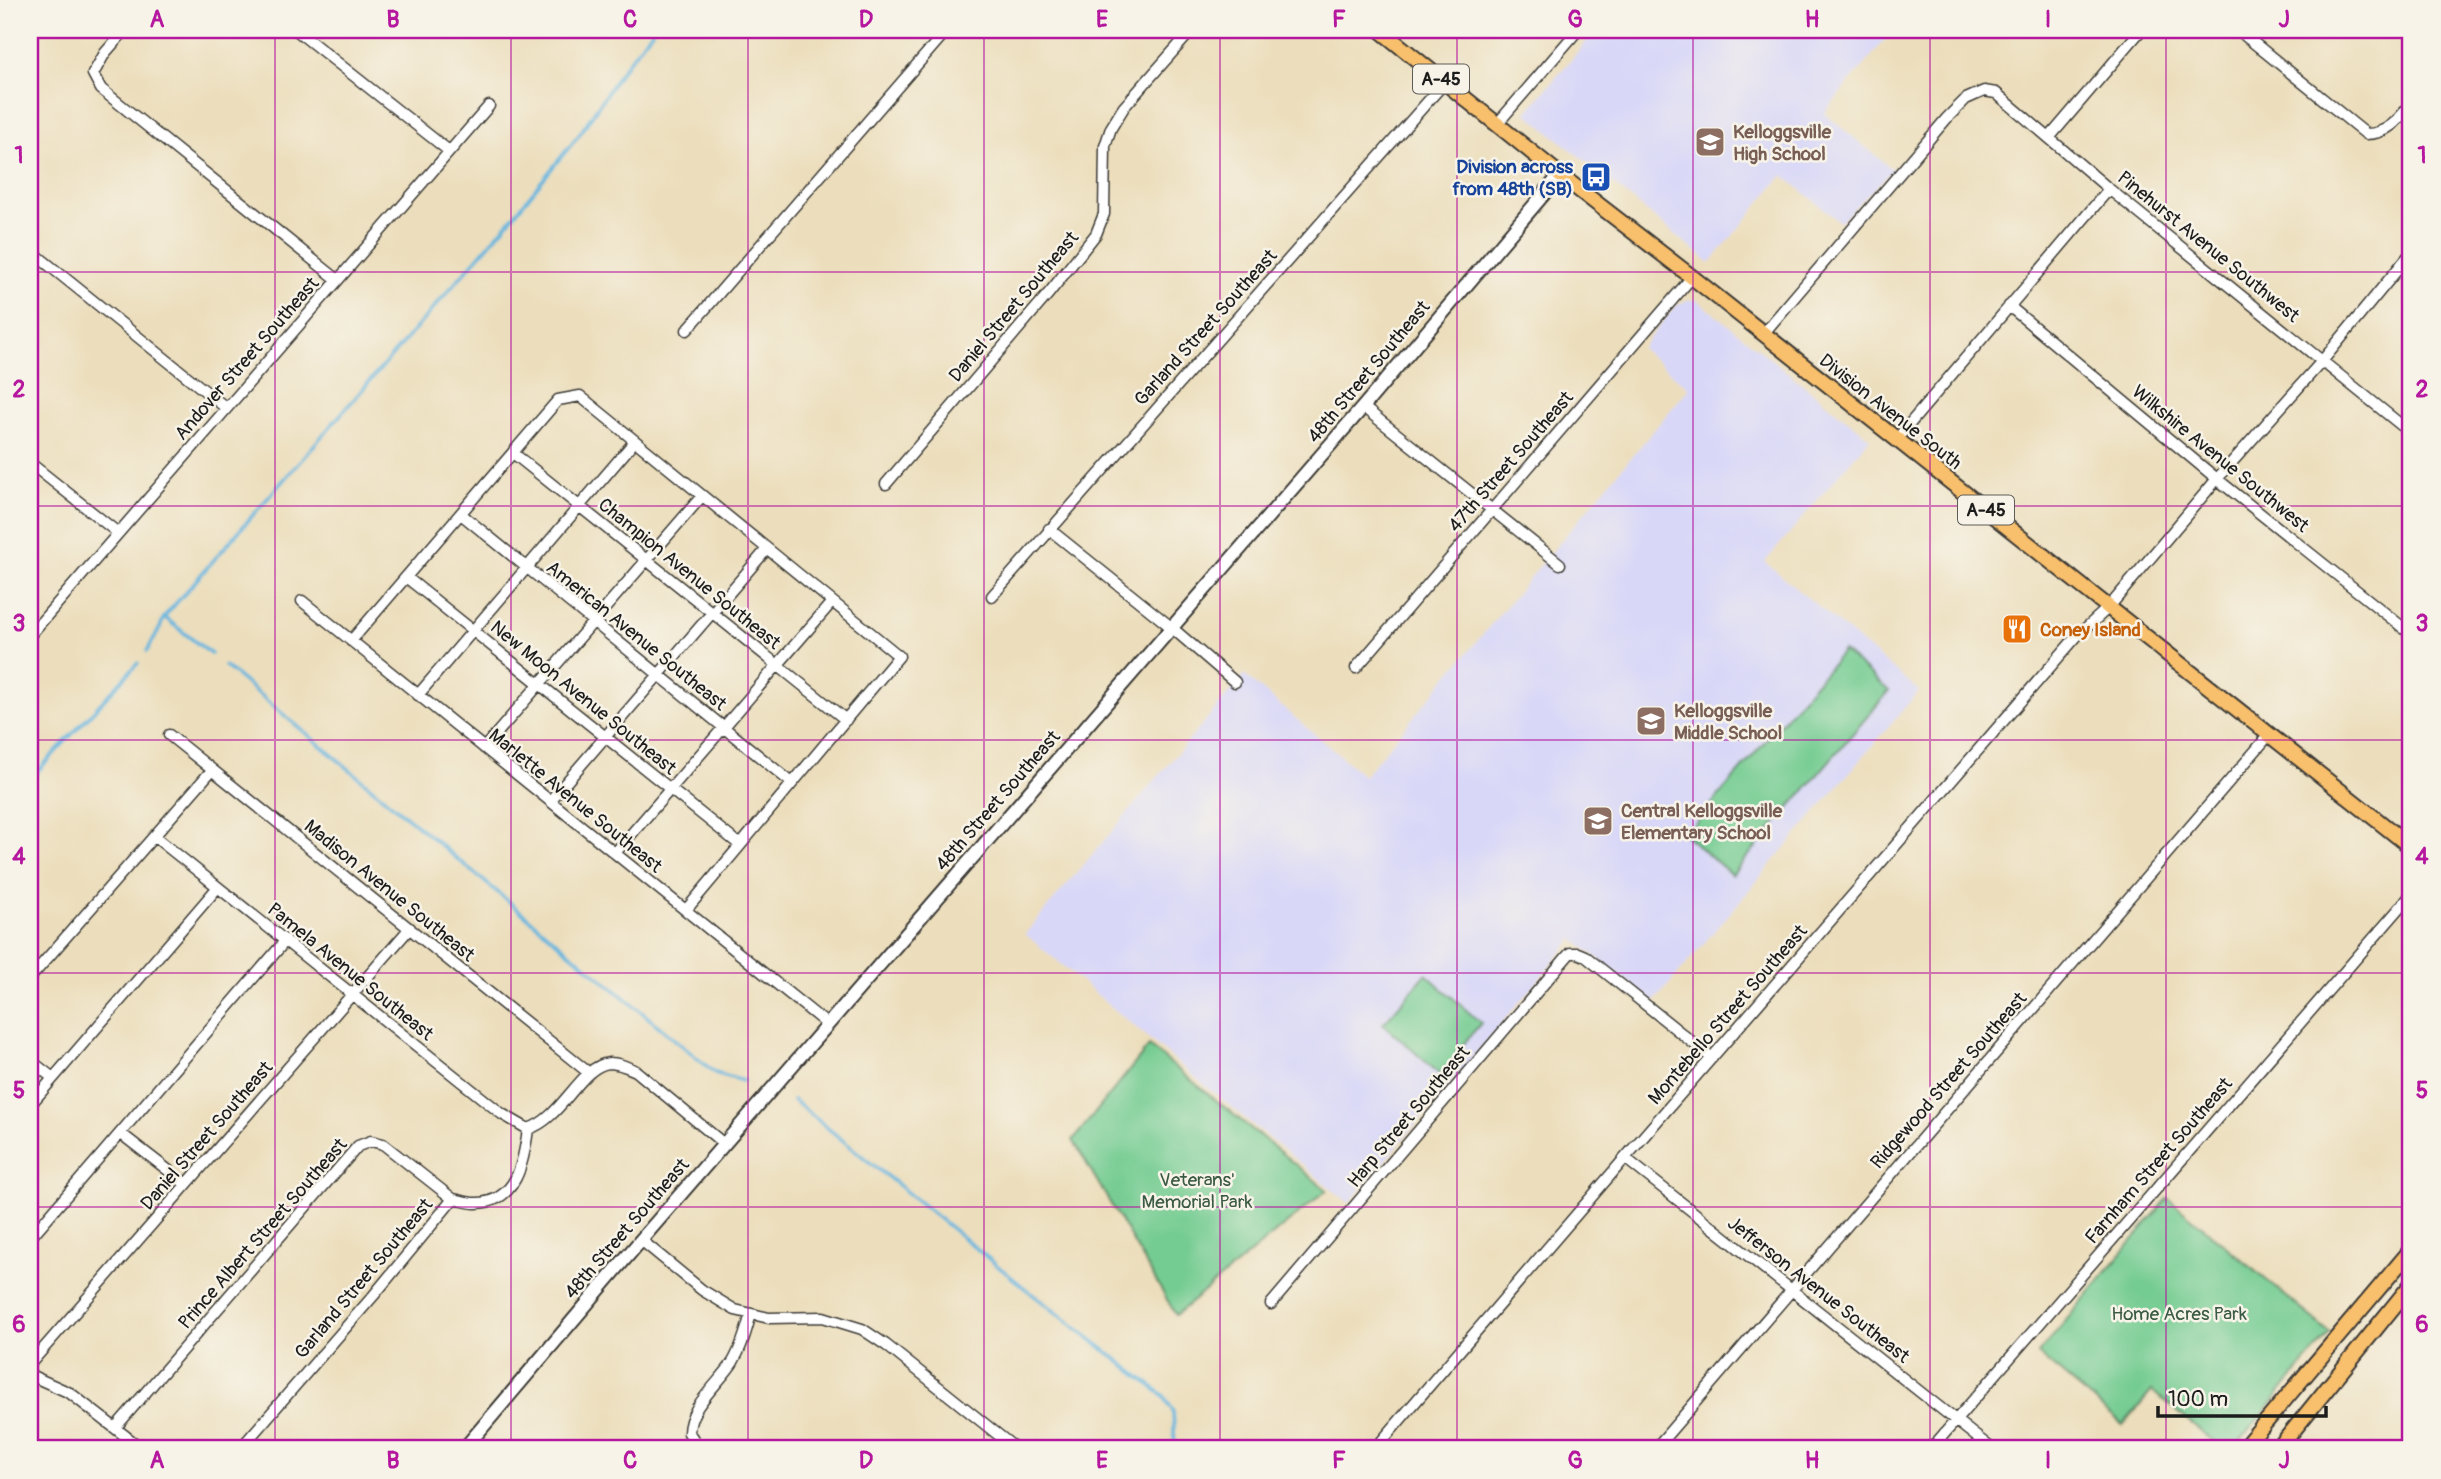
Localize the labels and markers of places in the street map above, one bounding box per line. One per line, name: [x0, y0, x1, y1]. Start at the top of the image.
place label: Kelloggsville High School: [1733, 120, 1832, 166]
school or university icon: Kelloggsville High School: [1693, 125, 1727, 159]
place label: Division across from 48th (SB): [1452, 155, 1573, 201]
bus stop icon: Division across from 48th (SB): [1579, 160, 1613, 194]
restaurant icon: Coney Island: [2000, 612, 2034, 646]
place label: Coney Island: [2040, 618, 2141, 642]
place label: Kelloggsville Middle School: [1674, 699, 1782, 745]
school or university icon: Kelloggsville Middle School: [1634, 704, 1668, 738]
place label: Central Kelloggsville Elementary School: [1621, 799, 1783, 845]
school or university icon: Central Kelloggsville Elementary School: [1581, 804, 1615, 838]

